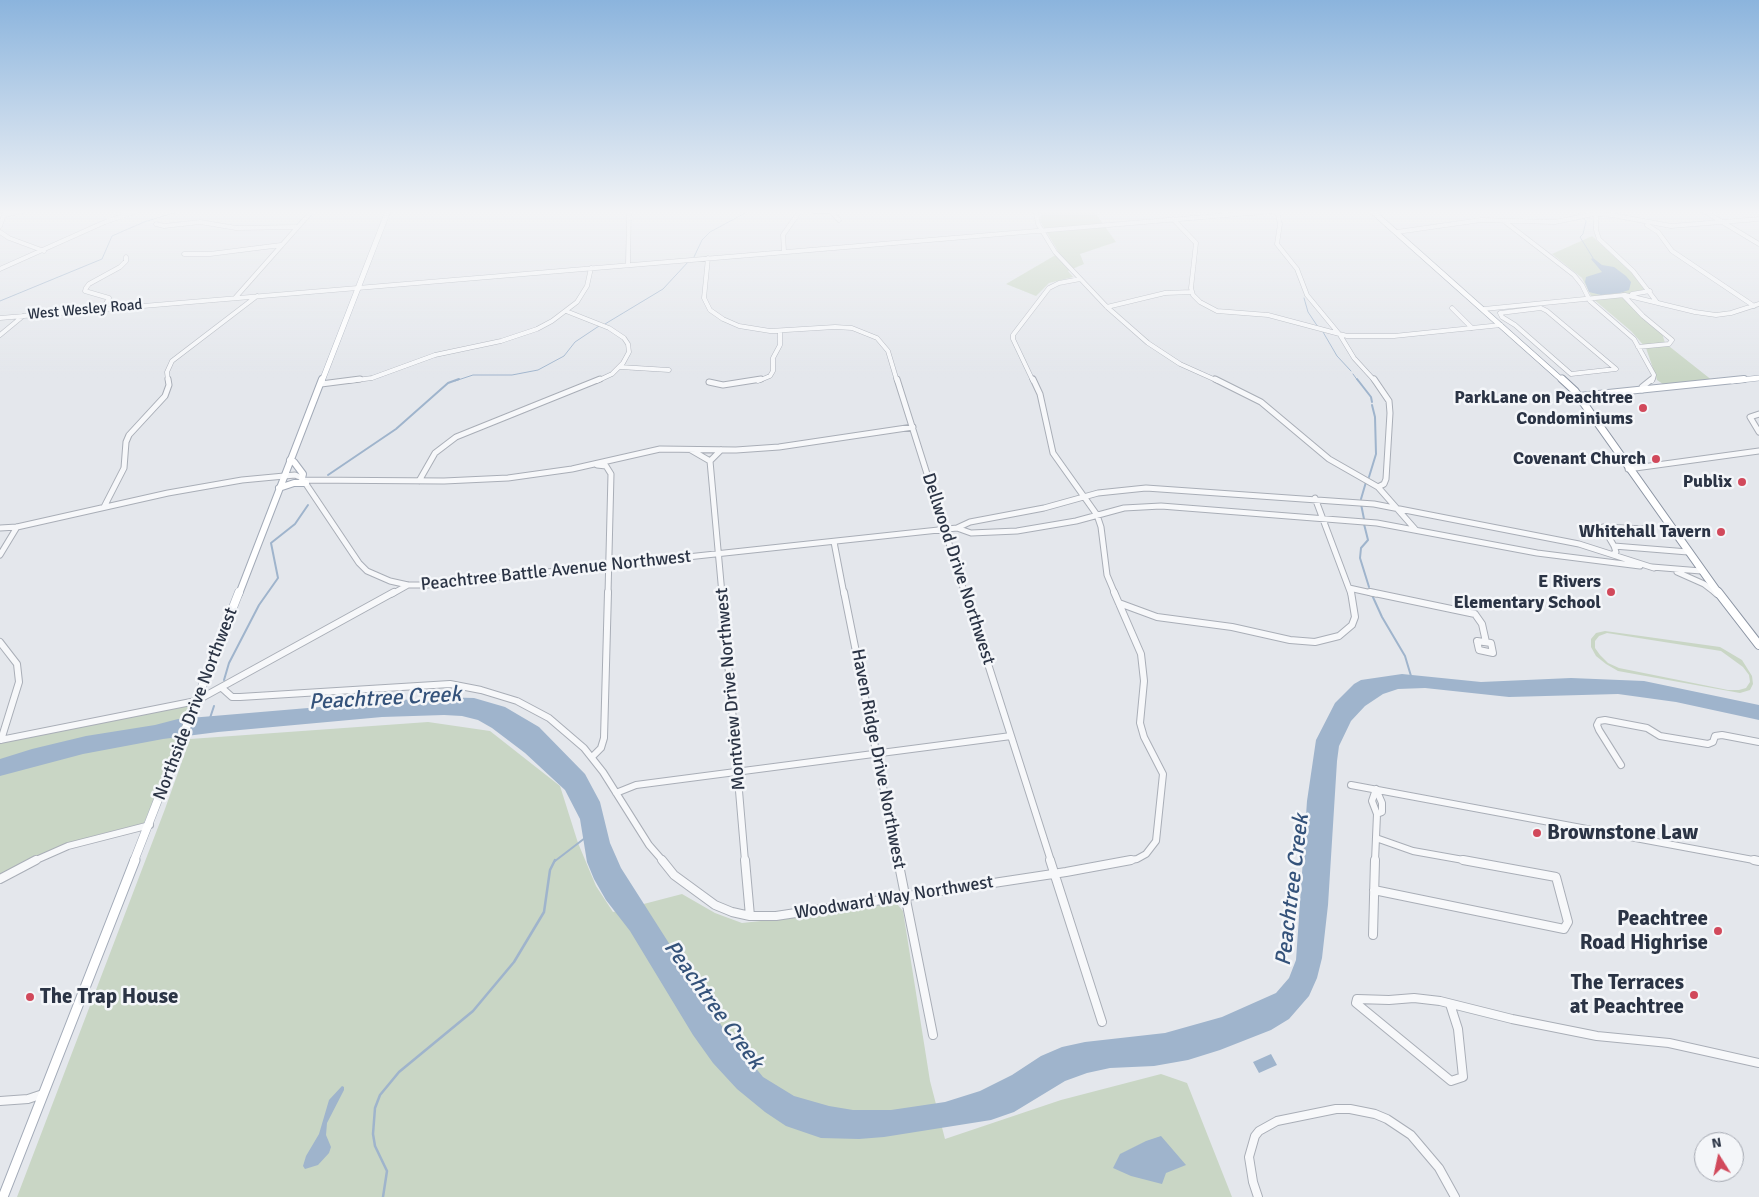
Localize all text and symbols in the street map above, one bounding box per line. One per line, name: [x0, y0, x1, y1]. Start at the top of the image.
street label: West Wesley Road: [27, 296, 143, 324]
place label: ParkLane on Peachtree Condominiums: [1454, 387, 1633, 429]
marker: ParkLane on Peachtree Condominiums: [1637, 402, 1649, 414]
place label: Covenant Church: [1513, 448, 1646, 470]
marker: Covenant Church: [1650, 453, 1662, 465]
street label: Dellwood Drive Northwest: [917, 470, 999, 668]
place label: Publix: [1683, 471, 1732, 493]
marker: Publix: [1736, 476, 1748, 488]
place label: Whitehall Tavern: [1579, 521, 1711, 543]
marker: Whitehall Tavern: [1715, 526, 1727, 538]
street label: Peachtree Battle Avenue Northwest: [420, 546, 692, 596]
place label: E Rivers Elementary School: [1454, 571, 1601, 614]
marker: E Rivers Elementary School: [1605, 586, 1617, 598]
street label: Montview Drive Northwest: [711, 587, 751, 791]
street label: Northside Drive Northwest: [149, 605, 243, 803]
street label: Haven Ridge Drive Northwest: [846, 647, 910, 871]
water label: Peachtree Creek: [308, 682, 462, 716]
water label: Peachtree Creek: [1271, 813, 1315, 967]
place label: Brownstone Law: [1547, 820, 1698, 846]
marker: Brownstone Law: [1531, 827, 1543, 839]
street label: Woodward Way Northwest: [793, 872, 995, 924]
place label: Peachtree Road Highrise: [1580, 906, 1708, 956]
marker: Peachtree Road Highrise: [1712, 925, 1724, 937]
water label: Peachtree Creek: [657, 936, 769, 1074]
place label: The Terraces at Peachtree: [1570, 970, 1684, 1020]
place label: The Trap House: [40, 984, 178, 1010]
marker: The Terraces at Peachtree: [1688, 989, 1700, 1001]
marker: The Trap House: [24, 991, 36, 1003]
north arrow: [1694, 1132, 1744, 1182]
text: N: [1710, 1134, 1723, 1152]

